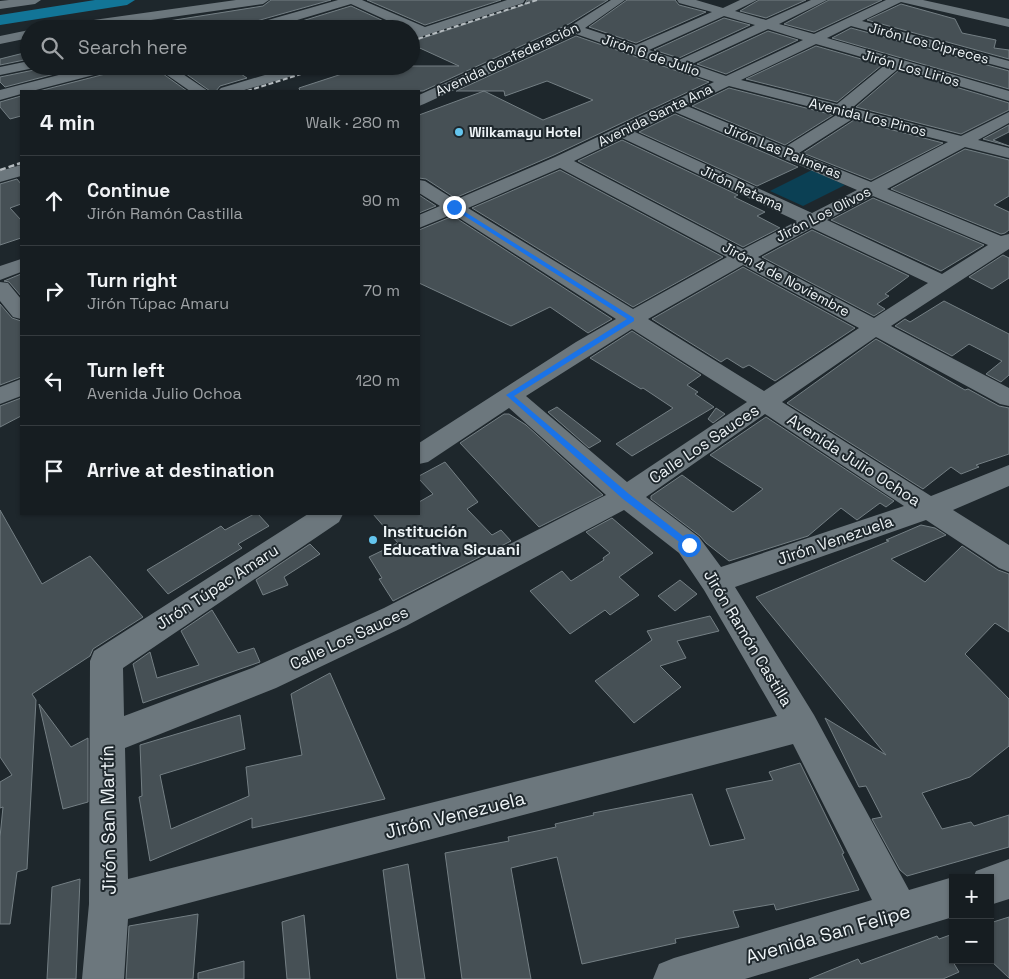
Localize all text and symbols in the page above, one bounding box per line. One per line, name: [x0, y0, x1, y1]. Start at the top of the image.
street label: Avenida Confederación: [432, 18, 582, 100]
street label: Jirón Los Cipreces: [867, 18, 991, 68]
search box: [20, 20, 420, 75]
street label: Jirón 6 de Julio: [600, 30, 702, 80]
icon: search: [38, 34, 66, 62]
text: Search here: [78, 35, 188, 60]
street label: Jirón Los Lirios: [860, 45, 962, 91]
street label: Avenida Santa Ana: [595, 79, 715, 151]
street label: Avenida Los Pinos: [807, 94, 929, 140]
text: 4 min: [40, 109, 95, 136]
text: Walk · 280 m: [305, 112, 400, 133]
street label: Jirón Las Palmeras: [722, 119, 844, 183]
place label: Wilkamayu Hotel: [469, 123, 581, 141]
marker: Wilkamayu Hotel: [453, 126, 465, 138]
street label: Jirón Retama: [698, 161, 786, 215]
text: Continue: [87, 178, 170, 203]
street label: Jirón Los Olivos: [772, 182, 874, 246]
icon: ahead: [40, 187, 68, 215]
text: 90 m: [362, 190, 400, 211]
route end: [443, 196, 466, 219]
text: Jirón Ramón Castilla: [87, 203, 243, 224]
street label: Jirón 4 de Noviembre: [719, 238, 853, 320]
text: Turn right: [87, 268, 177, 293]
icon: right: [40, 277, 68, 305]
text: 70 m: [363, 280, 400, 301]
text: Jirón Túpac Amaru: [87, 293, 229, 314]
text: Turn left: [87, 358, 165, 383]
icon: left: [40, 367, 68, 395]
text: 120 m: [356, 370, 400, 391]
text: Avenida Julio Ochoa: [87, 383, 242, 404]
street label: Calle Los Sauces: [645, 399, 763, 489]
street label: Avenida Julio Ochoa: [783, 409, 925, 511]
icon: arrive: [40, 457, 68, 485]
text: Arrive at destination: [87, 458, 275, 483]
street label: Jirón Venezuela: [774, 510, 896, 570]
place label: Institución Educativa Sicuani: [383, 521, 520, 560]
marker: Institución Educativa Sicuani: [367, 534, 379, 546]
route start: [678, 534, 701, 557]
street label: Jirón Túpac Amaru: [152, 539, 282, 635]
street label: Jirón Ramón Castilla: [699, 566, 797, 710]
street label: Calle Los Sauces: [287, 601, 411, 675]
street label: Jirón San Martín: [94, 745, 122, 895]
street label: Jirón Venezuela: [382, 785, 528, 845]
map controls: [949, 874, 994, 964]
button: +: [949, 874, 994, 919]
street label: Avenida San Felipe: [743, 899, 913, 969]
button: −: [949, 919, 994, 964]

